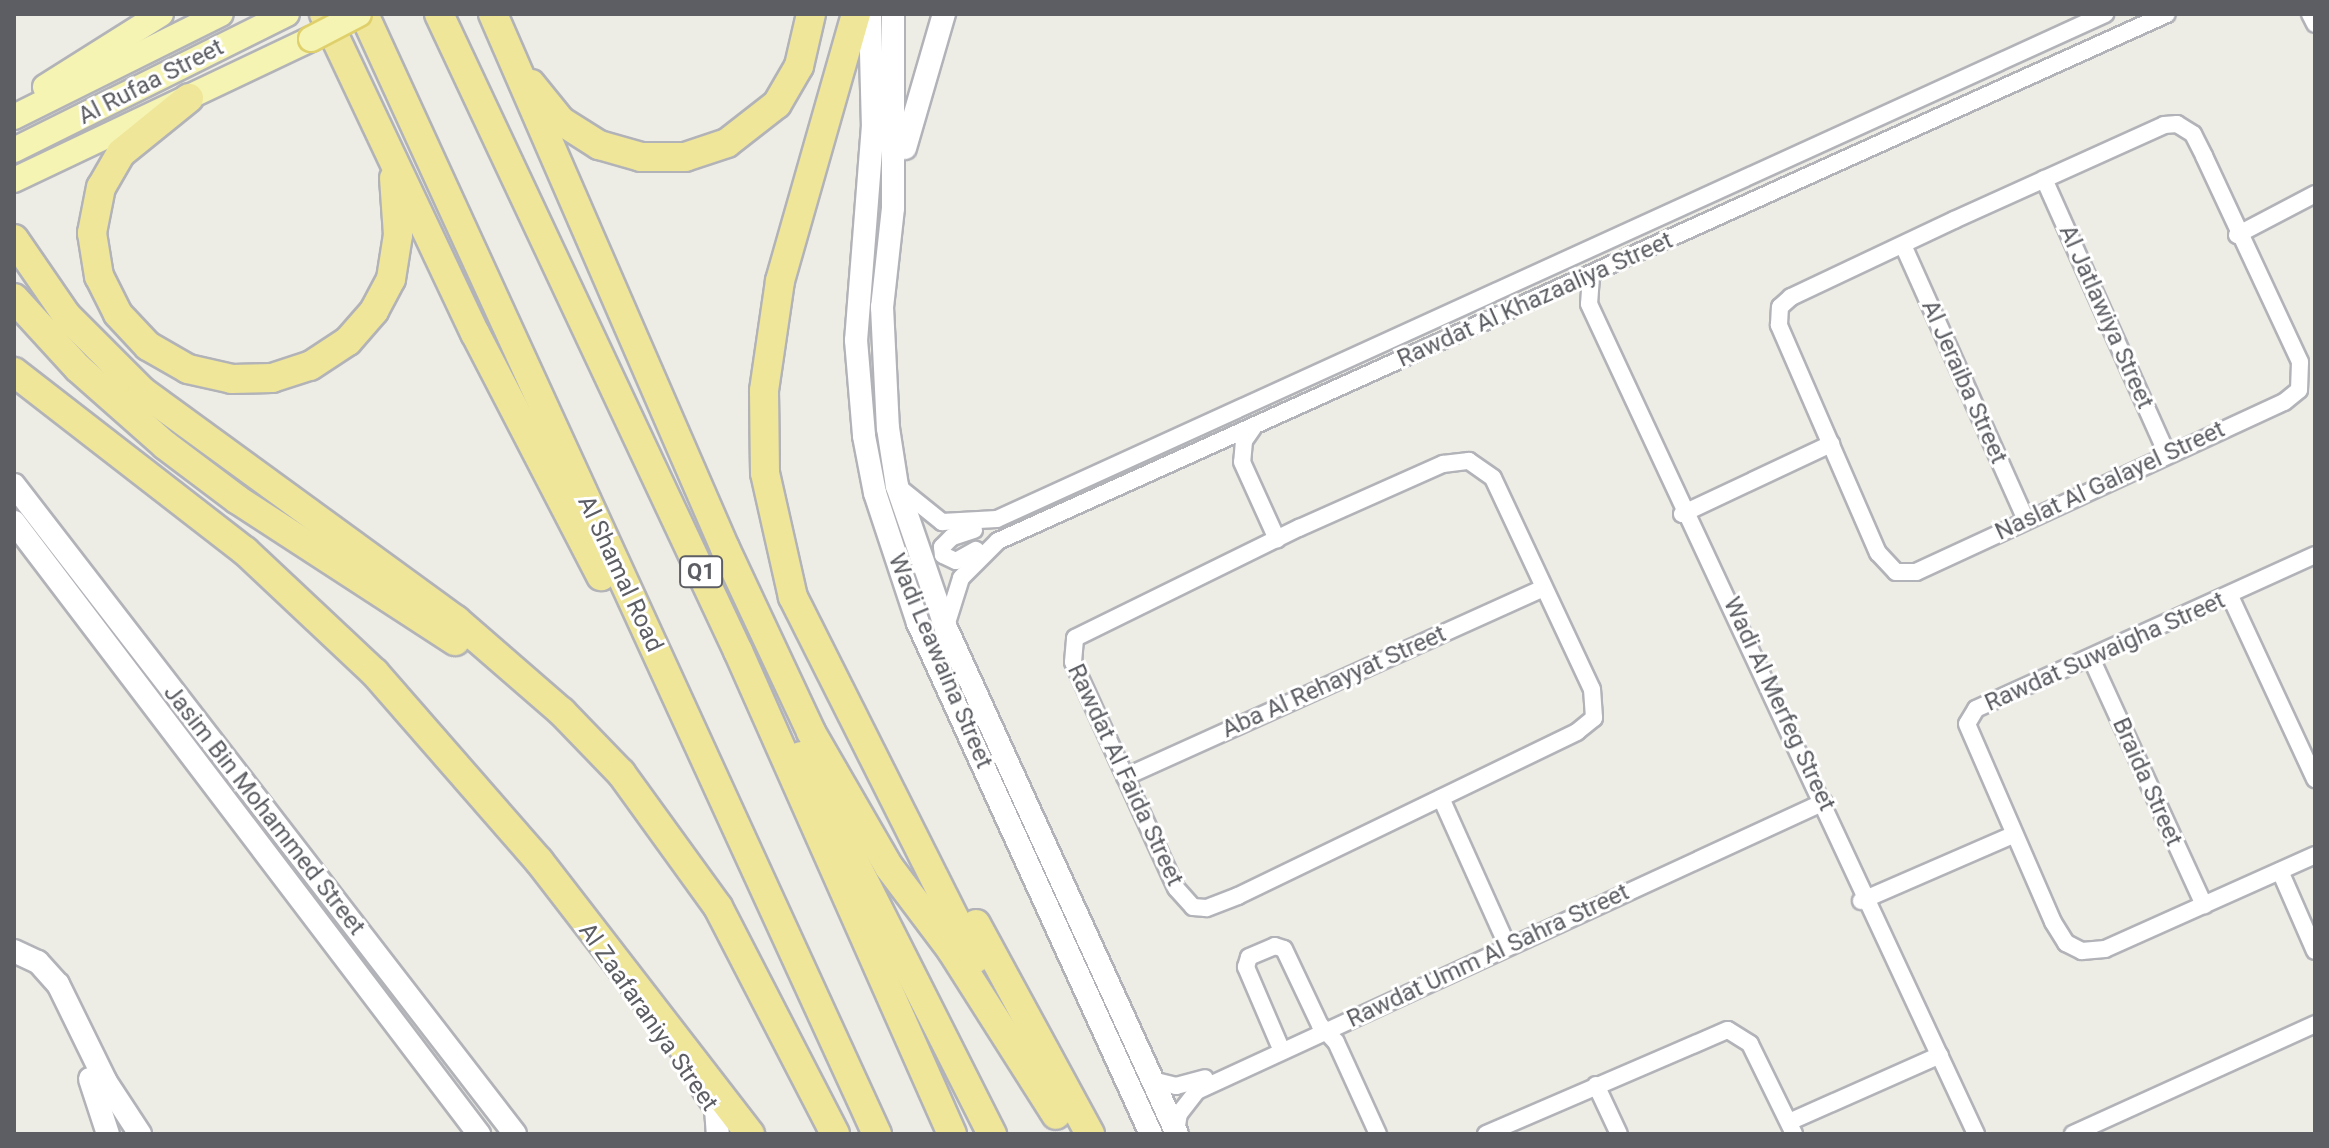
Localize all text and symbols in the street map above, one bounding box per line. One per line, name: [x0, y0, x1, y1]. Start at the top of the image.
street label: Al Rufaa Street: [74, 33, 228, 131]
street label: Al Jatlawiya Street: [2053, 221, 2159, 413]
street label: Rawdat Al Khazaaliya Street: [1393, 226, 1677, 374]
street label: Al Jeraiba Street: [1915, 296, 2013, 468]
street label: Naslat Al Galayel Street: [1991, 415, 2229, 547]
street label: Al Shamal Road: [571, 491, 669, 657]
street label: Wadi Leawaina Street: [882, 549, 998, 773]
road number: Q1: [679, 554, 723, 590]
street label: Rawdat Suwaigha Street: [1981, 586, 2229, 718]
street label: Wadi Al Merfeg Street: [1717, 593, 1841, 815]
street label: Aba Al Rehayyat Street: [1218, 620, 1450, 744]
street label: Rawdat Al Faida Street: [1061, 660, 1189, 890]
street label: Jasim Bin Mohammed Street: [157, 679, 371, 941]
street label: Braida Street: [2106, 713, 2188, 851]
street label: Rawdat Umm Al Sahra Street: [1342, 878, 1634, 1034]
street label: Al Zaafaraniya Street: [572, 918, 724, 1116]

